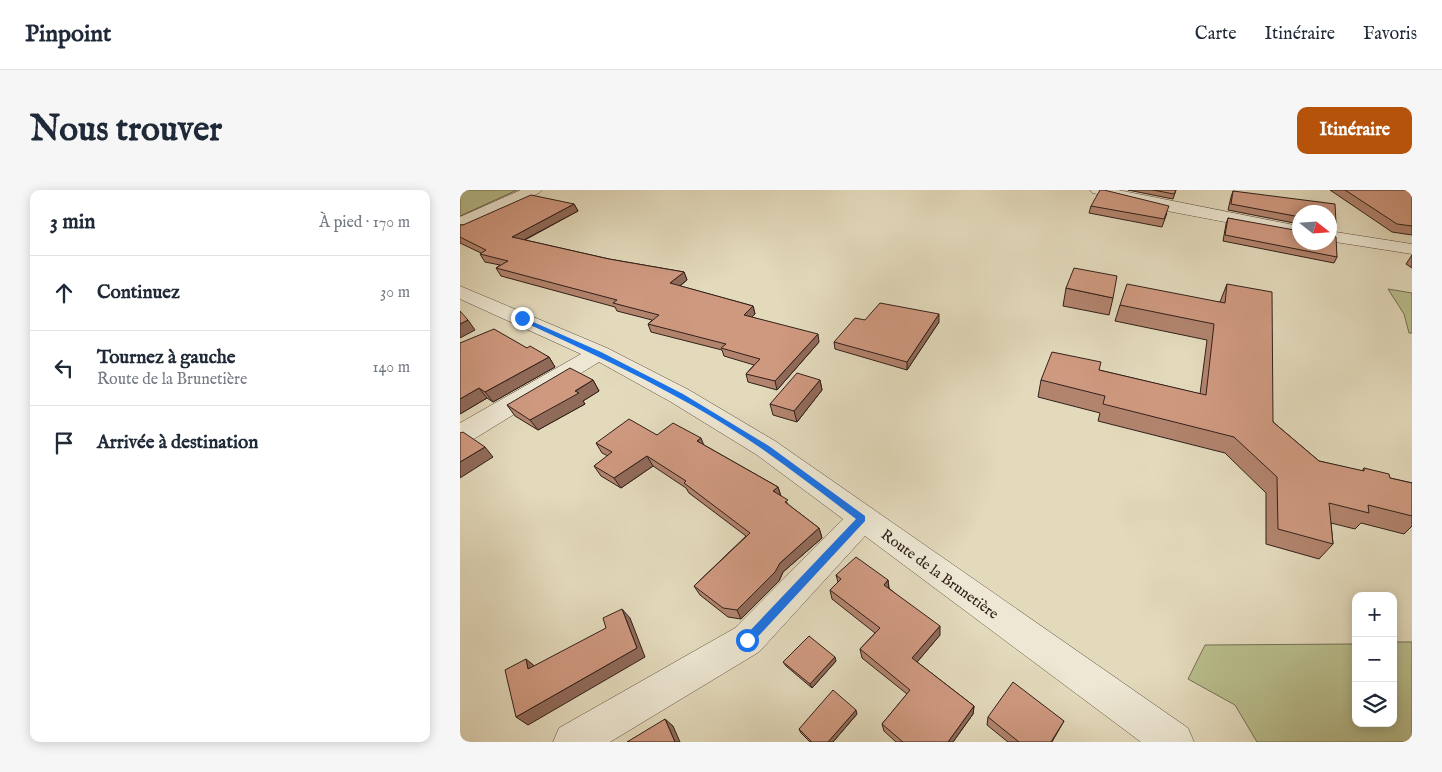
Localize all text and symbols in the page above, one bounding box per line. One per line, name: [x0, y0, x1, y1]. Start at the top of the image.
text: Pinpoint: [25, 19, 111, 50]
text: Carte: [1195, 23, 1237, 46]
text: Itinéraire: [1265, 23, 1335, 46]
text: Favoris: [1363, 23, 1417, 46]
button: Itinéraire: [1297, 107, 1412, 154]
text: Nous trouver: [30, 108, 222, 153]
north arrow: [1292, 205, 1337, 250]
text: 3 min: [50, 209, 95, 236]
text: À pied · 170 m: [319, 213, 410, 233]
icon: ahead: [50, 279, 78, 307]
text: Continuez: [97, 281, 180, 305]
text: 30 m: [380, 283, 410, 303]
route end: [511, 307, 534, 330]
text: Tournez à gauche: [97, 346, 236, 370]
icon: left: [50, 354, 78, 382]
text: 140 m: [372, 358, 410, 378]
text: Route de la Brunetière: [97, 370, 247, 390]
icon: arrive: [50, 429, 78, 457]
text: Arrivée à destination: [97, 431, 258, 455]
street label: Route de la Brunetière: [877, 525, 1002, 624]
map controls: [1352, 592, 1397, 727]
button: +: [1352, 592, 1397, 637]
route start: [736, 629, 759, 652]
button: −: [1352, 637, 1397, 682]
button: layers: [1352, 682, 1397, 727]

